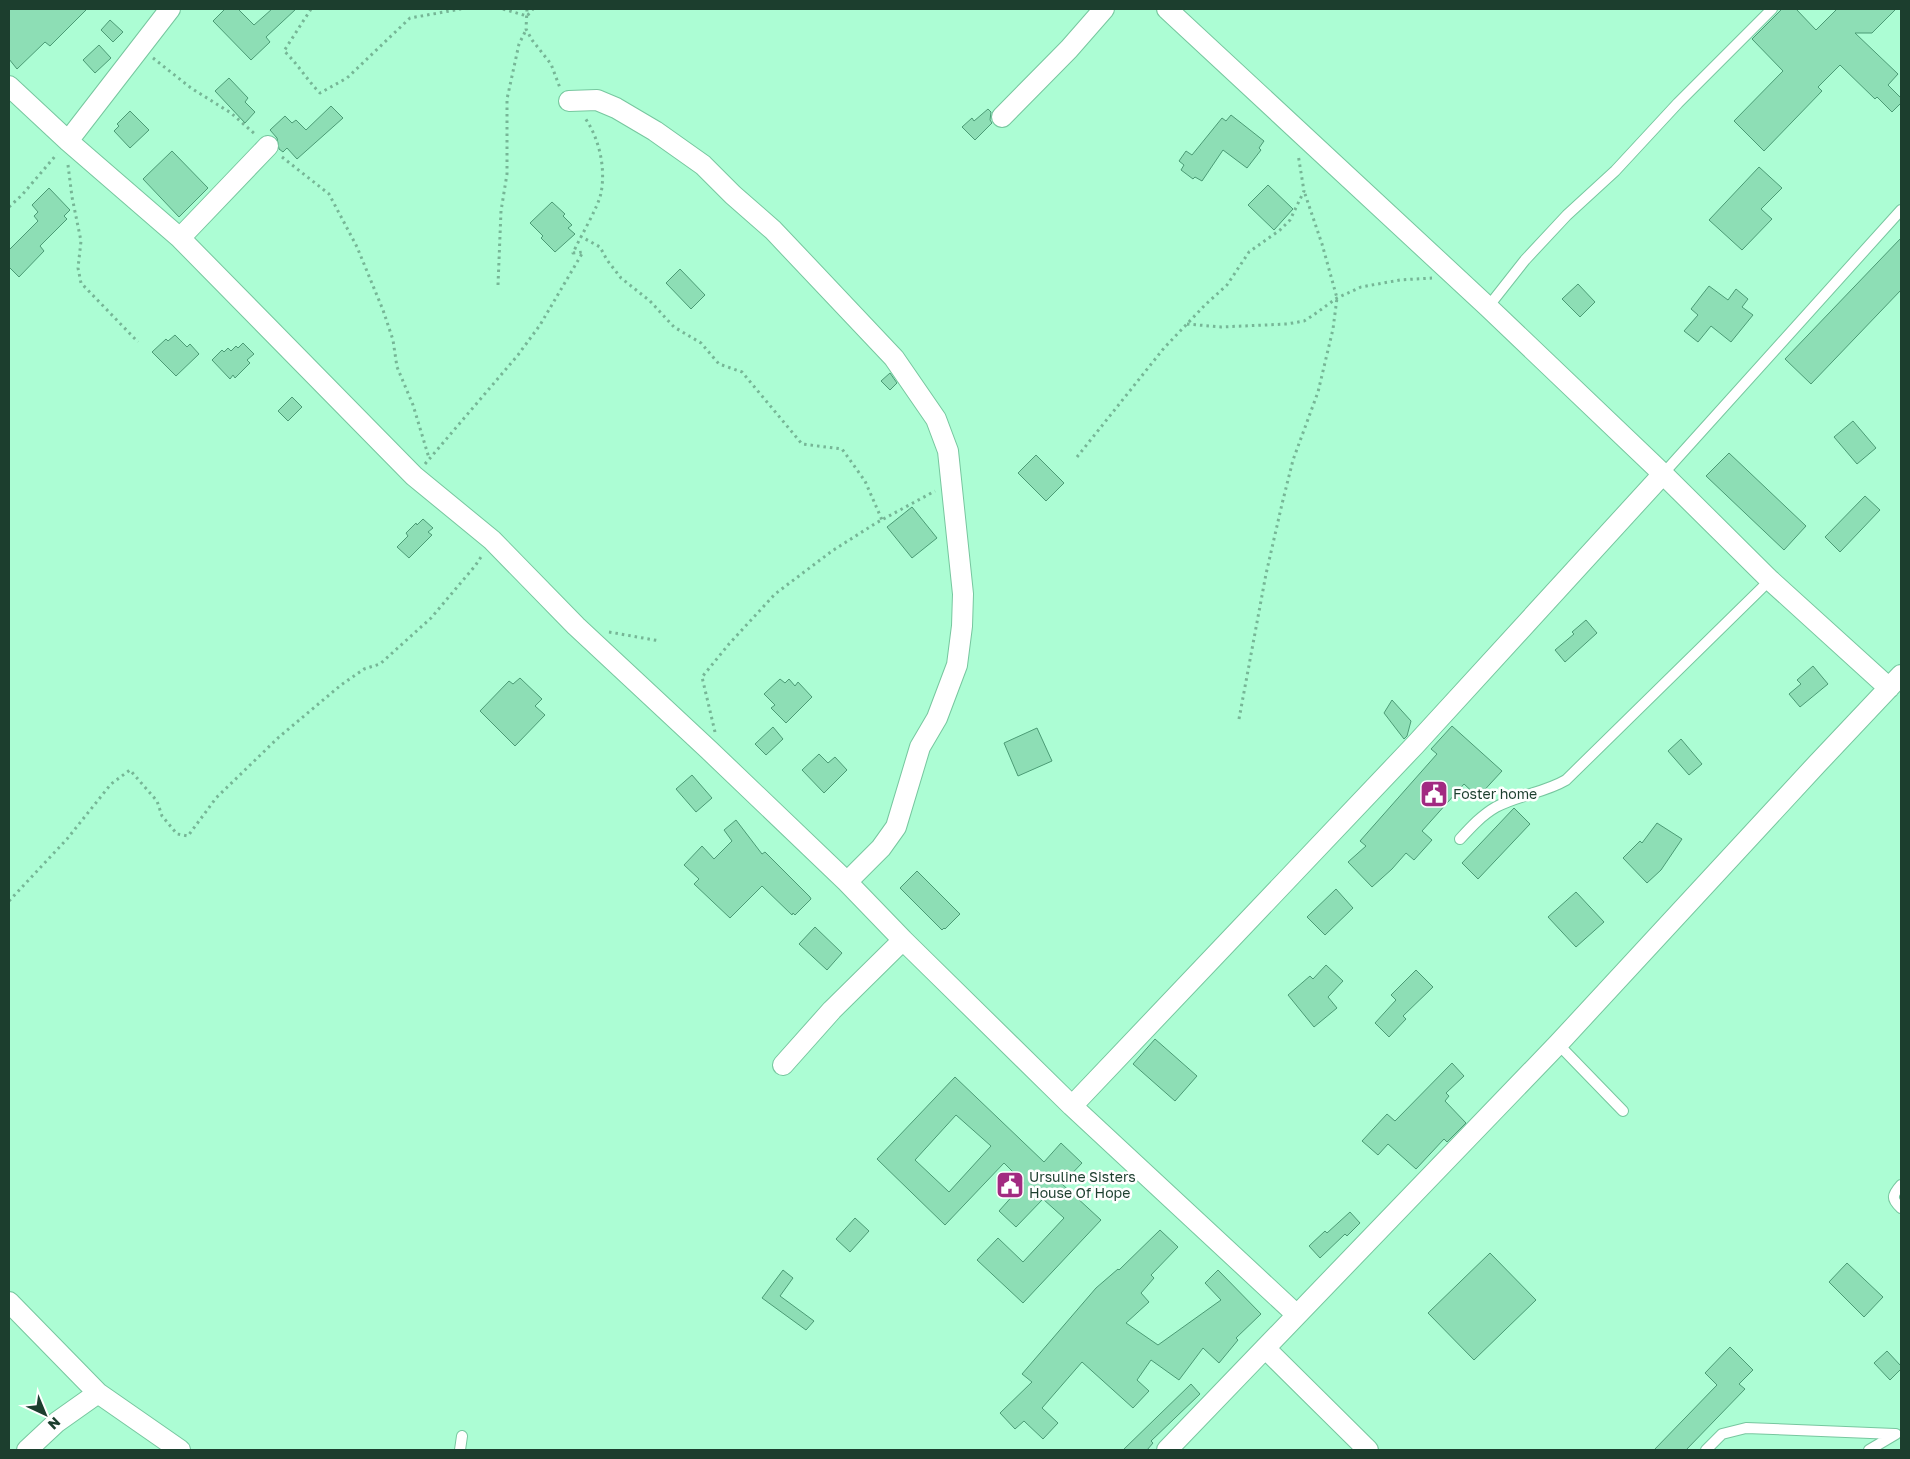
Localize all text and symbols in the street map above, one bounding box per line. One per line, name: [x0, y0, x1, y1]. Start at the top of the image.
public building icon: Foster home: [1419, 779, 1449, 809]
place label: Foster home: [1453, 785, 1537, 802]
place label: Ursuline Sisters House Of Hope: [1029, 1168, 1136, 1201]
public building icon: Ursuline Sisters House Of Hope: [995, 1170, 1025, 1200]
north arrow: [20, 1389, 70, 1439]
text: N: [45, 1414, 64, 1434]

